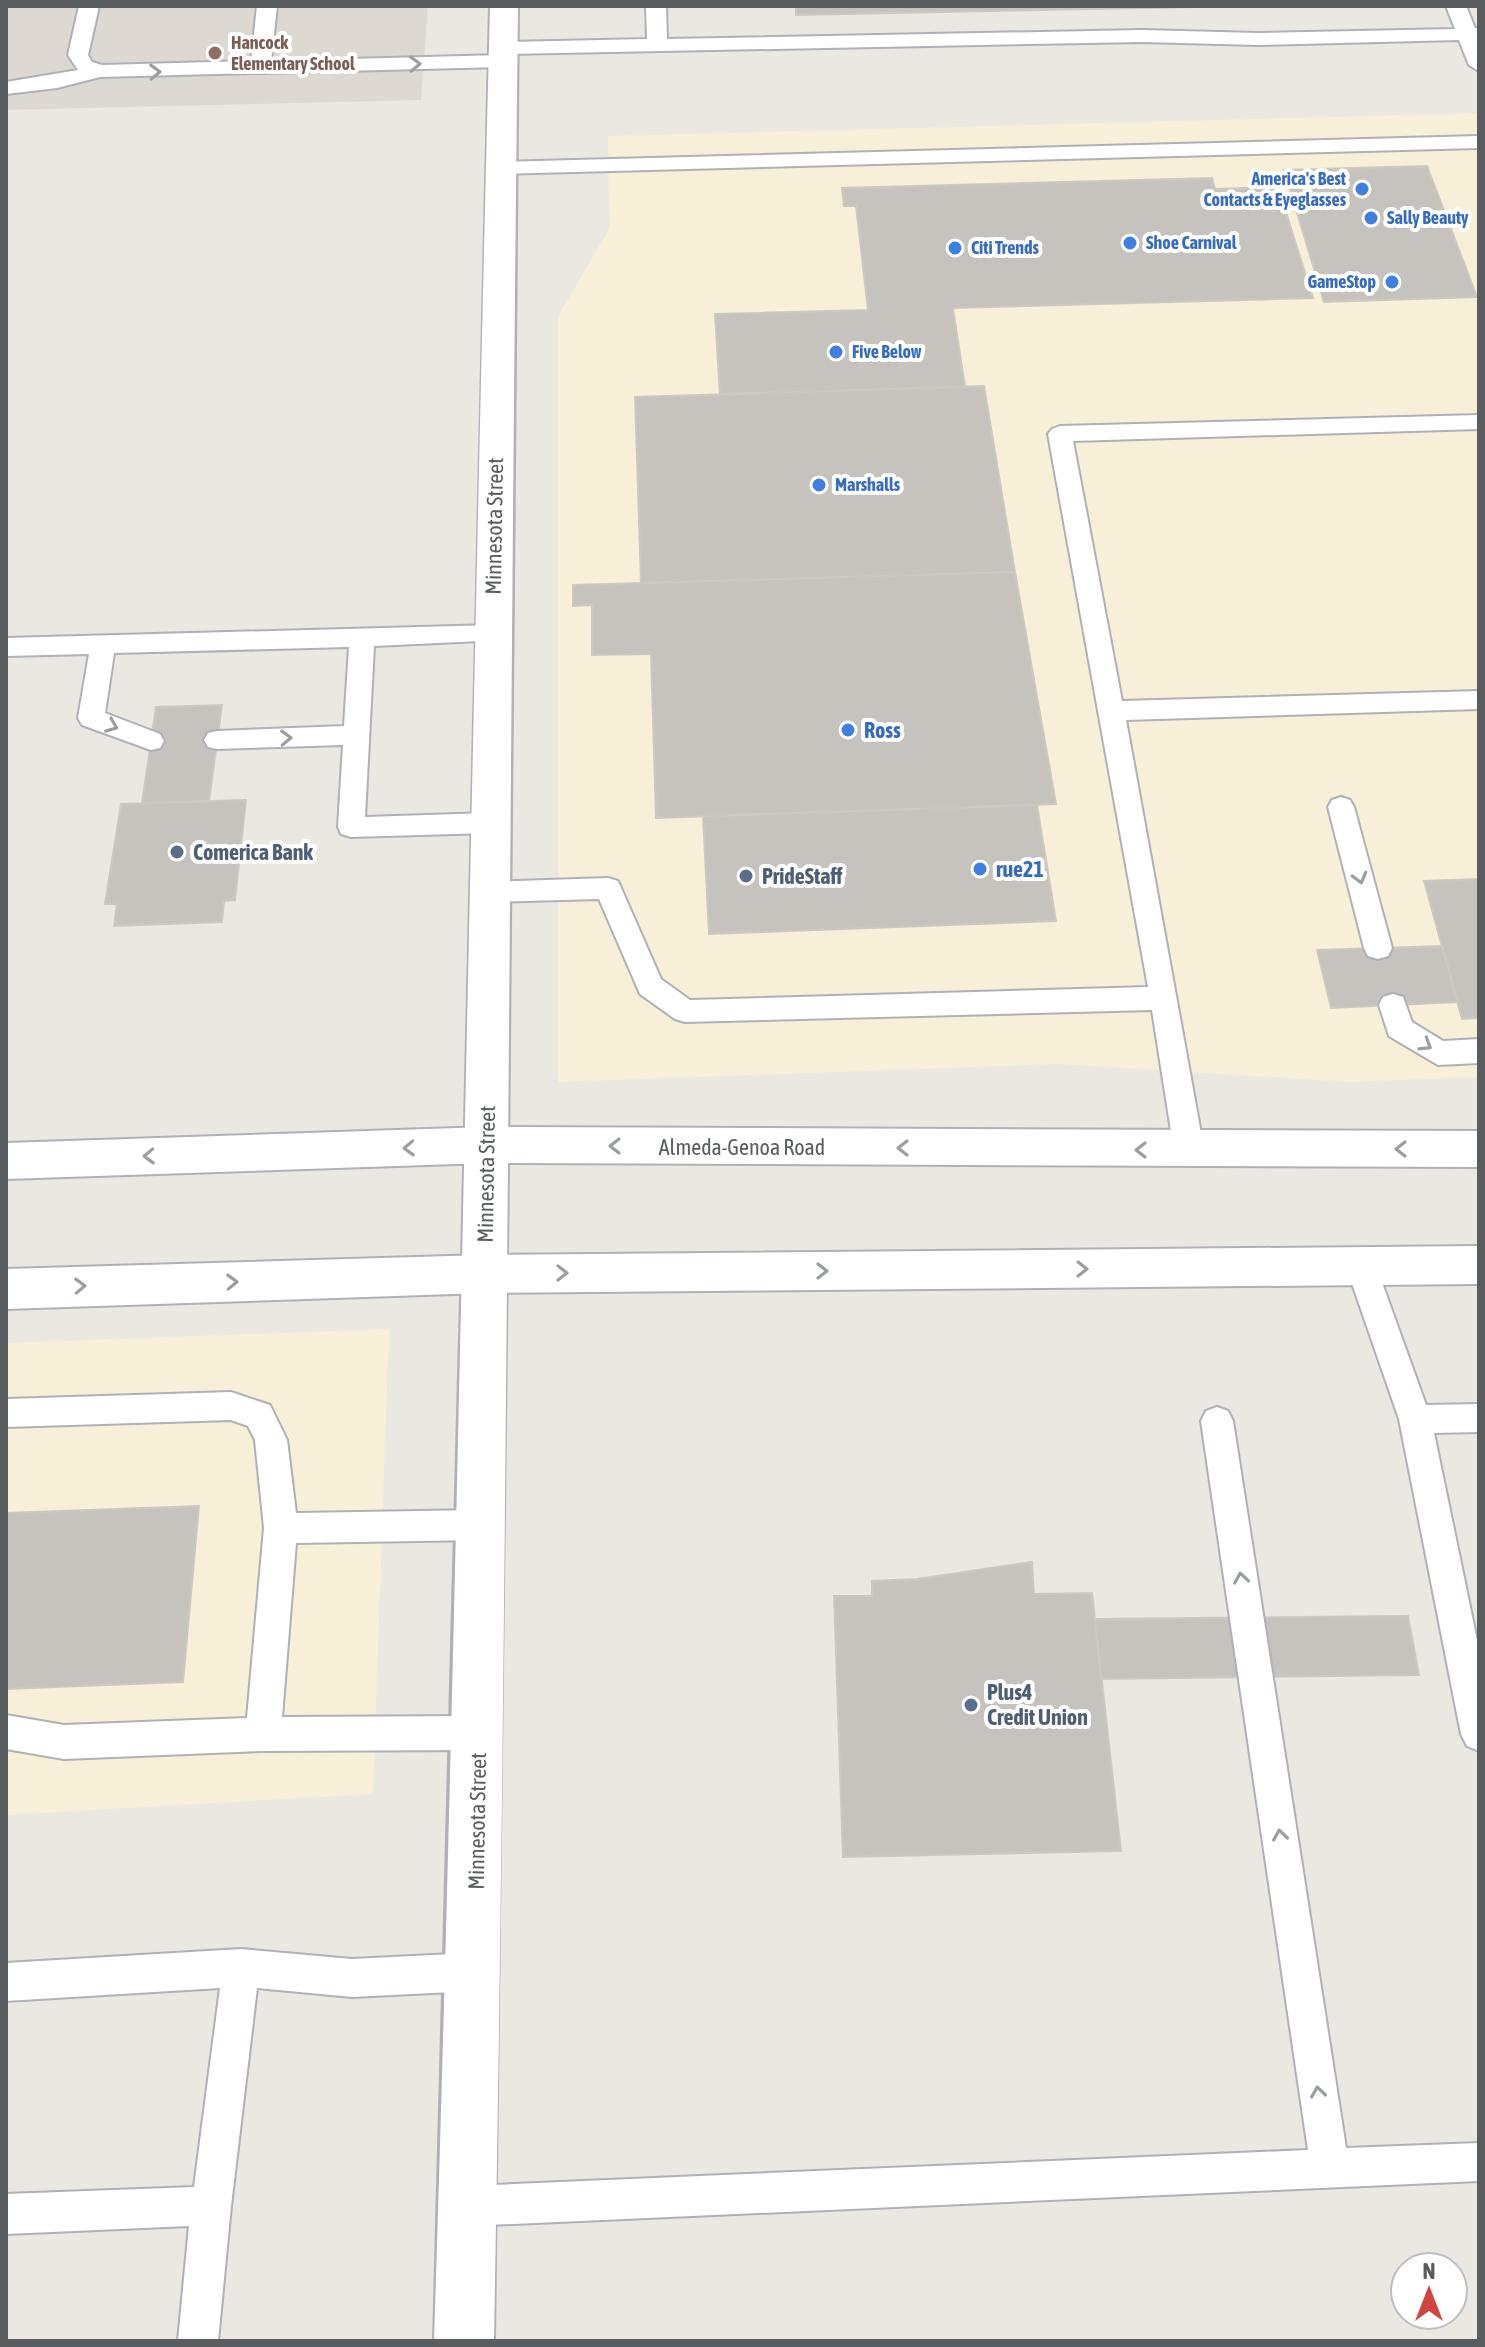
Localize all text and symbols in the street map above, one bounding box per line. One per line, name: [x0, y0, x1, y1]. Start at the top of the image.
place label: Hancock Elementary School: [231, 32, 355, 74]
marker: Hancock Elementary School: [206, 44, 224, 62]
one-way arrow: [409, 55, 422, 72]
one-way arrow: [149, 63, 162, 80]
place label: America's Best Contacts & Eyeglasses: [1203, 168, 1347, 210]
marker: America's Best Contacts & Eyeglasses: [1353, 180, 1371, 198]
place label: Sally Beauty: [1387, 207, 1469, 228]
marker: Sally Beauty: [1362, 209, 1380, 227]
place label: Shoe Carnival: [1146, 232, 1237, 253]
marker: Shoe Carnival: [1121, 234, 1139, 252]
place label: Citi Trends: [971, 237, 1040, 258]
marker: Citi Trends: [946, 239, 964, 257]
place label: GameStop: [1307, 271, 1376, 292]
marker: GameStop: [1383, 273, 1401, 291]
place label: Five Below: [852, 341, 922, 362]
marker: Five Below: [827, 343, 845, 361]
street label: Minnesota Street: [480, 457, 508, 595]
place label: Marshalls: [835, 474, 901, 495]
marker: Marshalls: [810, 476, 828, 494]
one-way arrow: [104, 716, 118, 733]
place label: Ross: [864, 717, 901, 743]
marker: Ross: [839, 721, 857, 739]
one-way arrow: [280, 729, 293, 746]
place label: Comerica Bank: [193, 839, 313, 865]
marker: Comerica Bank: [168, 843, 186, 861]
place label: rue21: [996, 856, 1044, 882]
marker: rue21: [971, 860, 989, 878]
place label: PrideStaff: [762, 863, 844, 889]
marker: PrideStaff: [737, 867, 755, 885]
one-way arrow: [1350, 870, 1367, 884]
one-way arrow: [1417, 1035, 1432, 1050]
street label: Minnesota Street: [472, 1105, 500, 1243]
street label: Almeda-Genoa Road: [659, 1134, 825, 1160]
one-way arrow: [608, 1137, 621, 1155]
one-way arrow: [402, 1139, 415, 1156]
one-way arrow: [896, 1139, 909, 1157]
one-way arrow: [1394, 1140, 1407, 1158]
one-way arrow: [1134, 1141, 1147, 1159]
one-way arrow: [142, 1148, 155, 1165]
one-way arrow: [1076, 1260, 1089, 1278]
one-way arrow: [816, 1262, 829, 1280]
one-way arrow: [556, 1264, 569, 1282]
one-way arrow: [226, 1273, 239, 1290]
one-way arrow: [74, 1278, 87, 1295]
one-way arrow: [1233, 1571, 1250, 1585]
place label: Plus4 Credit Union: [987, 1679, 1088, 1730]
marker: Plus4 Credit Union: [962, 1696, 980, 1714]
street label: Minnesota Street: [463, 1752, 491, 1890]
one-way arrow: [1272, 1828, 1289, 1842]
one-way arrow: [1310, 2086, 1327, 2099]
north arrow: [1389, 2251, 1469, 2331]
text: N: [1423, 2258, 1435, 2284]

